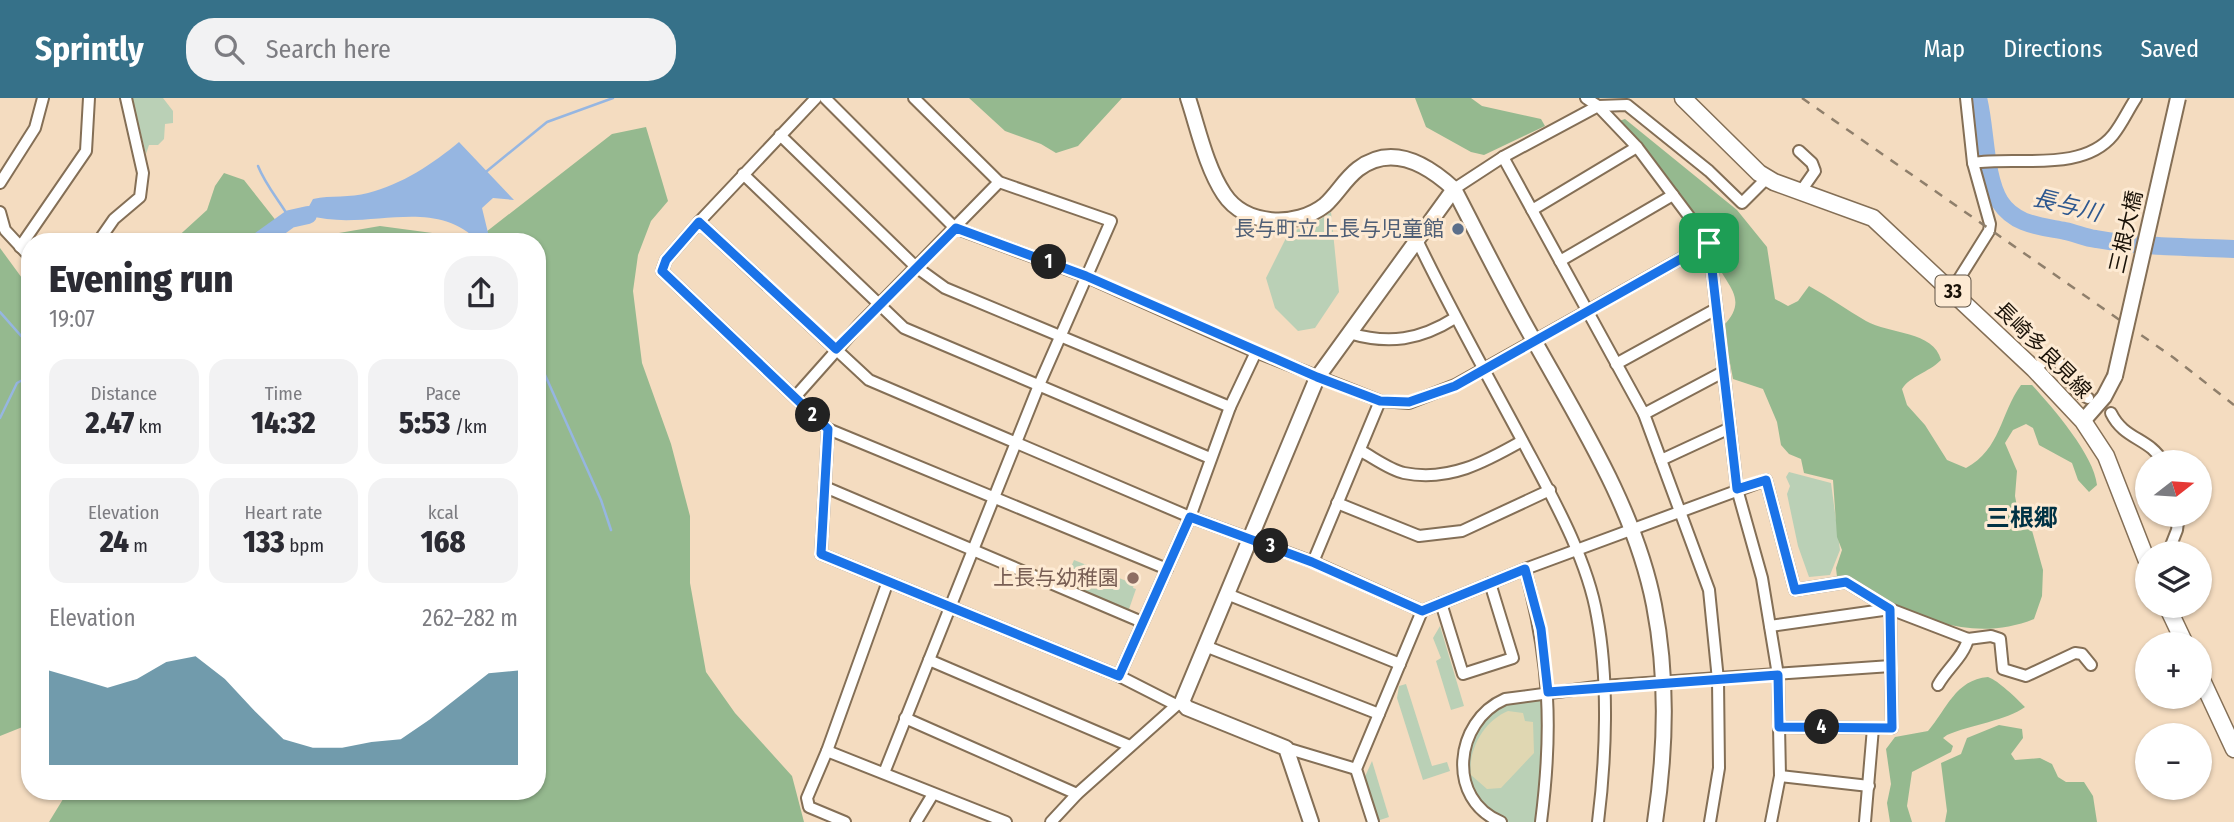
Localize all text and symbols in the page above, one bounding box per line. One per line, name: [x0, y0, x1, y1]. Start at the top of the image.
search box: [186, 18, 676, 81]
text: Sprintly: [35, 29, 144, 69]
icon: search: [210, 30, 248, 68]
text: Search here: [266, 34, 391, 65]
text: Map: [1924, 35, 1965, 63]
text: Directions: [2003, 35, 2102, 63]
text: Saved: [2140, 35, 2199, 63]
water label: 長与川: [2030, 183, 2107, 228]
street label: 三根大橋: [2104, 188, 2148, 276]
pin: [1679, 213, 1739, 273]
place label: 長与町立上長与児童館: [1234, 216, 1444, 242]
marker: 長与町立上長与児童館: [1450, 221, 1466, 237]
icon: arrive: [1690, 224, 1728, 262]
pin: 1: [1032, 244, 1066, 280]
text: 1: [1044, 250, 1053, 273]
text: Evening run: [49, 256, 233, 302]
button: share: [444, 256, 518, 330]
road number: 33: [1936, 276, 1970, 307]
street label: 長崎多良見線: [1989, 296, 2097, 404]
text: 19:07: [49, 305, 95, 333]
text: Distance: [91, 382, 157, 405]
text: Time: [265, 382, 302, 405]
text: Pace: [425, 382, 461, 405]
pin: 2: [796, 398, 830, 432]
text: 2: [808, 403, 817, 426]
text: 2.47: [86, 405, 134, 441]
text: 14:32: [251, 405, 316, 441]
text: 5:53: [399, 405, 450, 441]
text: km: [134, 415, 162, 438]
text: /km: [450, 415, 487, 438]
north arrow: [2135, 450, 2212, 527]
map controls: [2135, 450, 2212, 800]
text: Elevation: [88, 501, 160, 524]
text: Heart rate: [244, 501, 323, 524]
text: kcal: [428, 501, 459, 524]
district label: 三根郷: [1986, 504, 2058, 532]
text: 24: [100, 524, 129, 560]
text: 133: [243, 524, 285, 560]
text: 168: [421, 524, 466, 560]
pin: 3: [1254, 528, 1288, 564]
text: m: [129, 534, 148, 557]
text: bpm: [285, 534, 324, 557]
text: 3: [1266, 534, 1275, 557]
button: layers: [2135, 541, 2212, 618]
place label: 上長与幼稚園: [993, 565, 1119, 591]
marker: 上長与幼稚園: [1125, 570, 1141, 586]
text: Elevation: [49, 604, 136, 632]
text: 262–282 m: [422, 604, 518, 632]
button: +: [2135, 632, 2212, 709]
pin: 4: [1804, 710, 1840, 744]
text: 4: [1817, 715, 1826, 738]
button: −: [2135, 723, 2212, 800]

